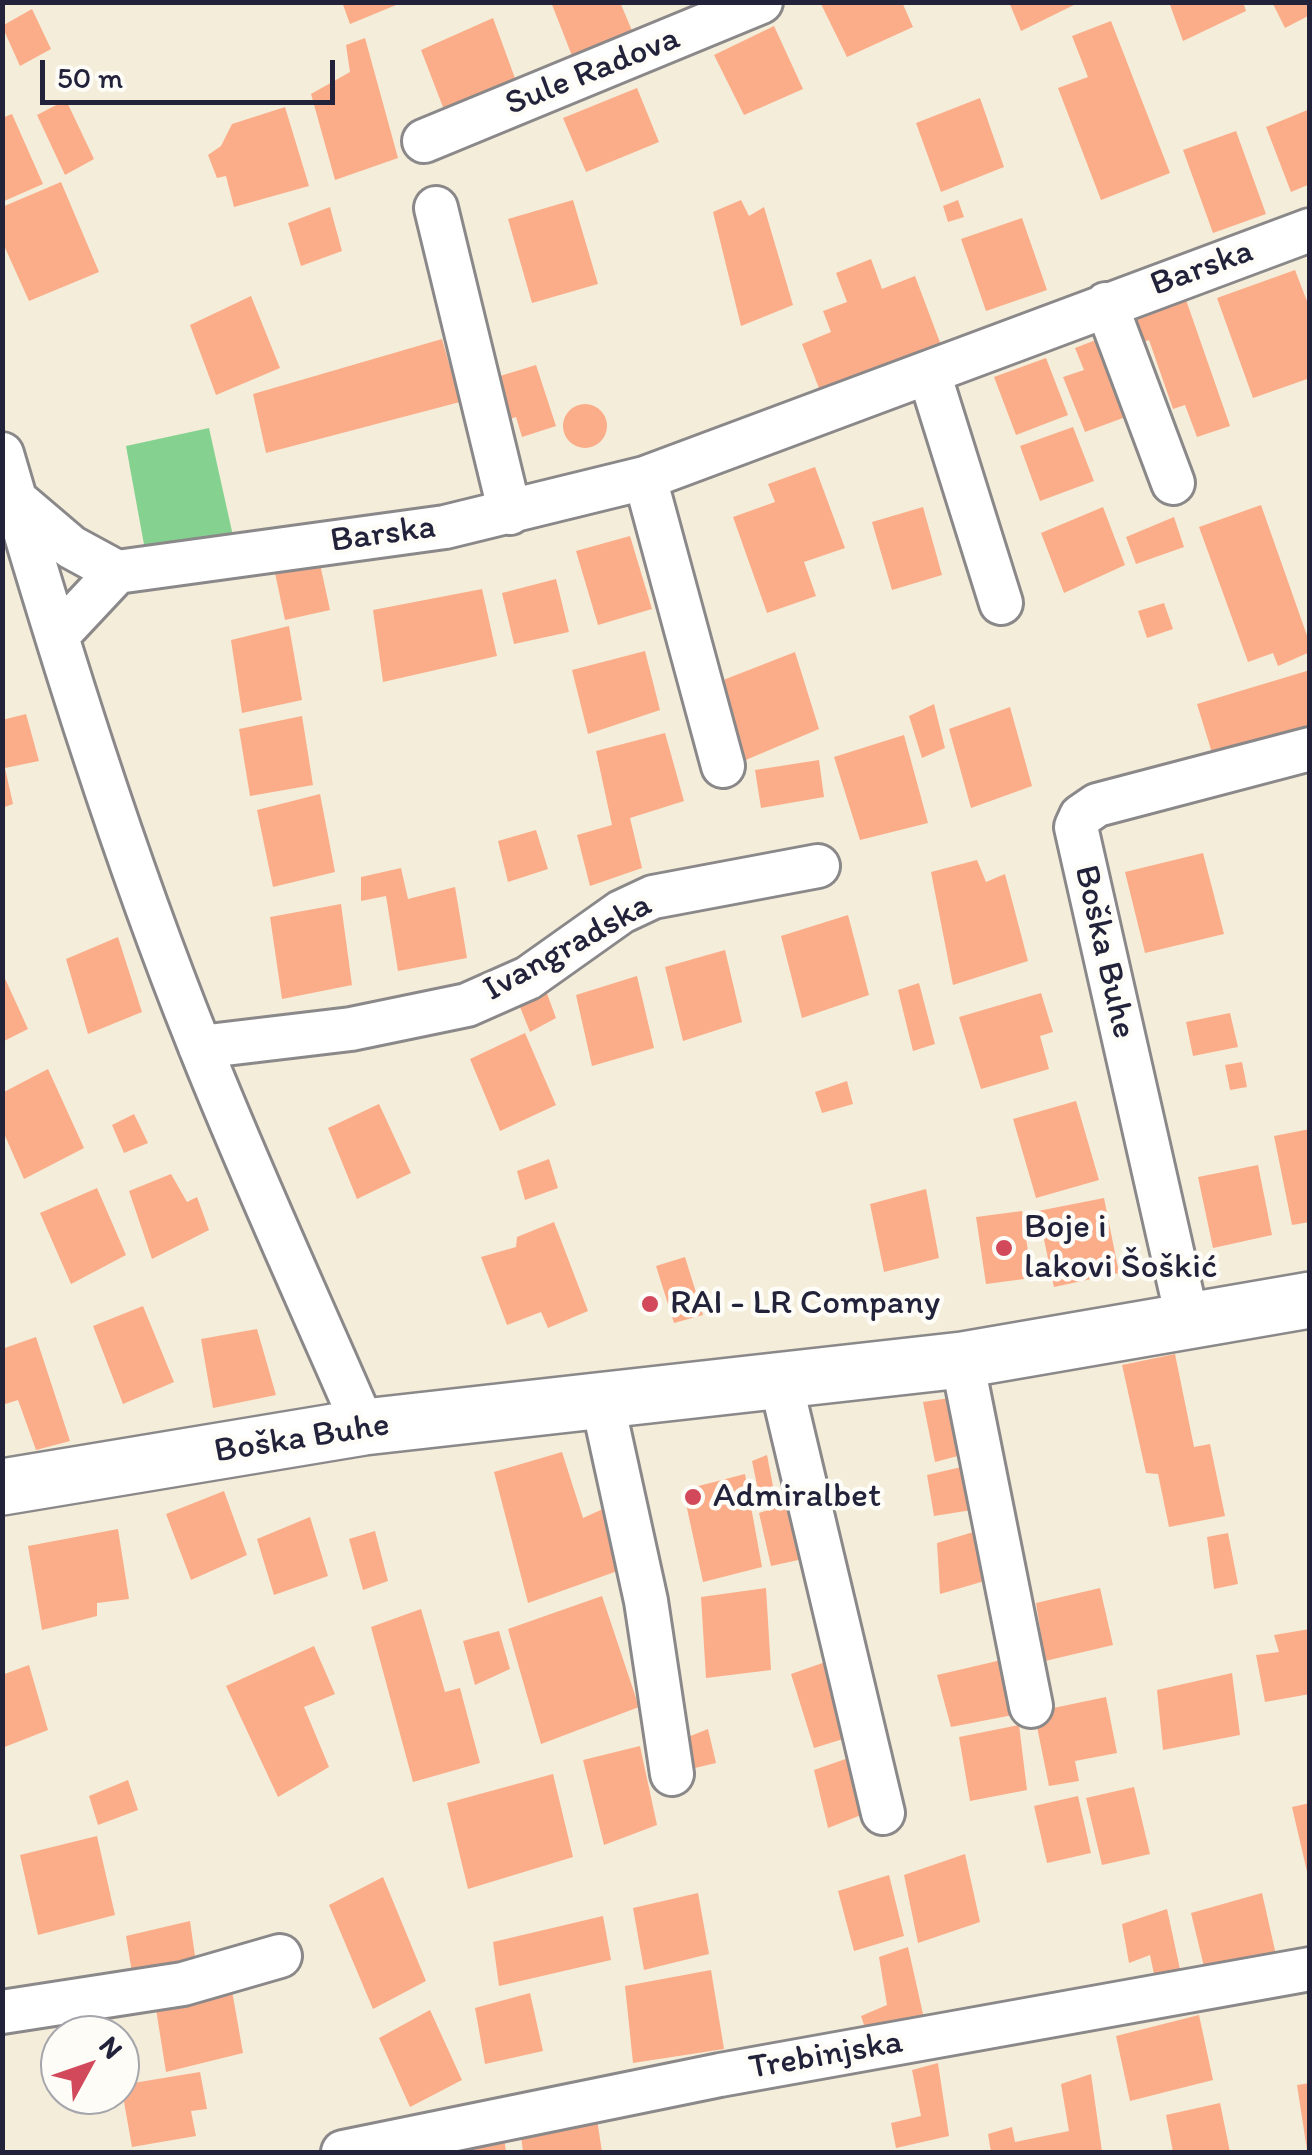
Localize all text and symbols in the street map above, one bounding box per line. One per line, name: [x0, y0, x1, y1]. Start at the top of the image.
street label: Sule Radova: [500, 18, 686, 126]
scale bar: [45, 40, 340, 102]
text: 50 m: [57, 59, 123, 96]
street label: Barska: [1145, 231, 1259, 307]
street label: Barska: [328, 507, 438, 563]
street label: Boška Buhe: [1064, 861, 1144, 1043]
street label: Ivangradska: [477, 885, 659, 1011]
place label: Boje i lakovi Šoškić: [1024, 1207, 1217, 1289]
marker: Boje i lakovi Šoškić: [993, 1237, 1015, 1259]
place label: RAI - LR Company: [670, 1283, 940, 1325]
marker: RAI - LR Company: [639, 1293, 661, 1315]
street label: Boška Buhe: [211, 1404, 393, 1474]
place label: Admiralbet: [713, 1476, 881, 1518]
marker: Admiralbet: [682, 1486, 704, 1508]
north arrow: [40, 2015, 140, 2115]
street label: Trebinjska: [746, 2022, 906, 2090]
text: N: [92, 2029, 131, 2065]

